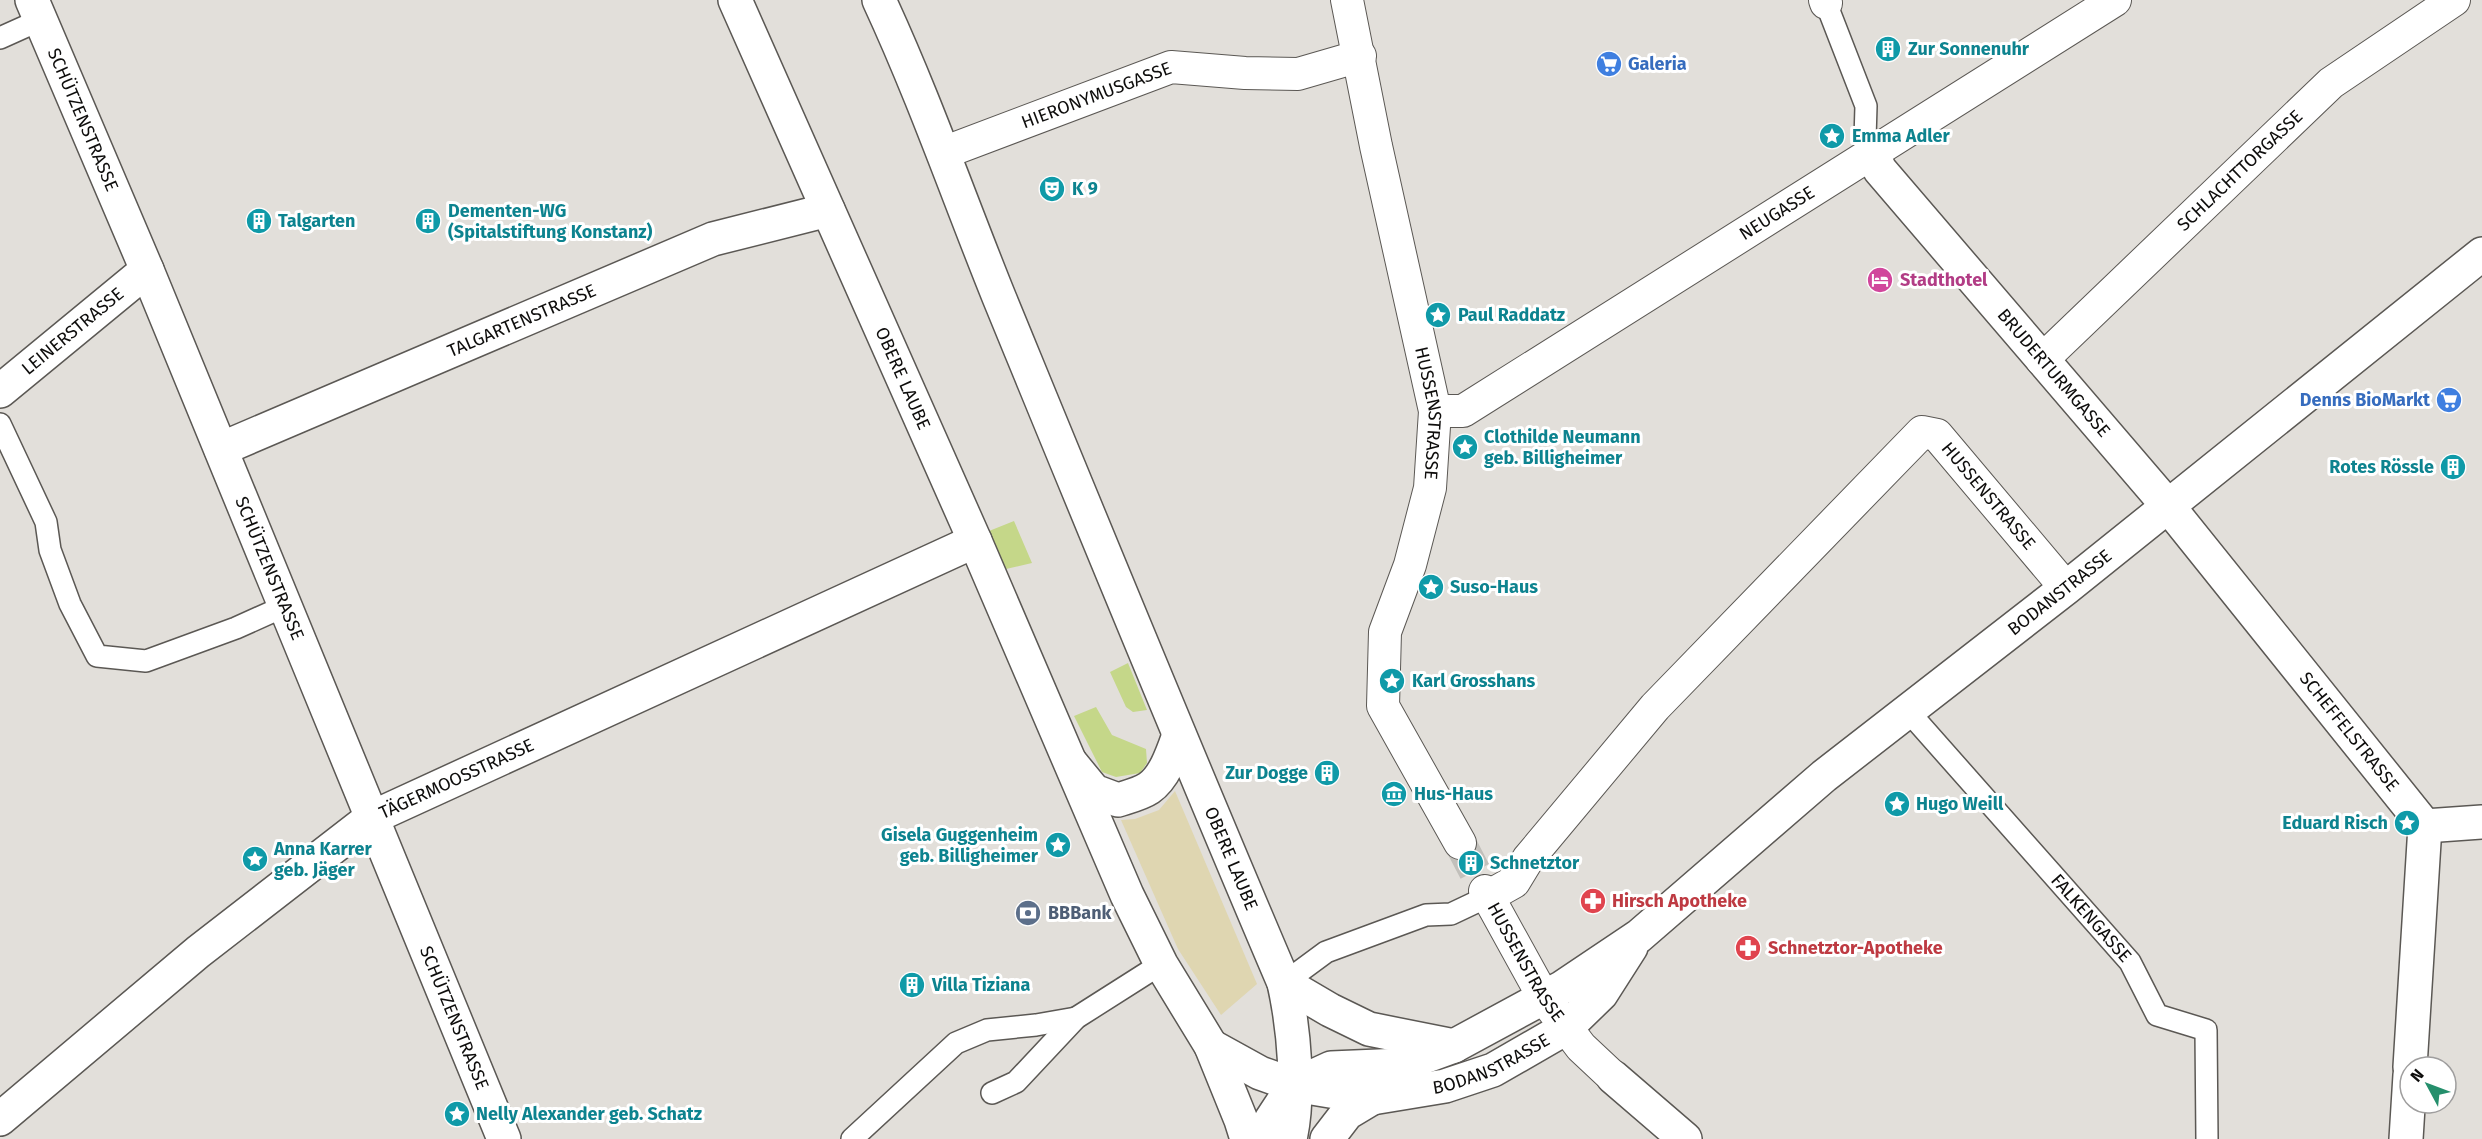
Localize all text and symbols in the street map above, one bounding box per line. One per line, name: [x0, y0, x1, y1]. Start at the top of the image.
building icon: Zur Sonnenuhr: [1873, 34, 1903, 64]
place label: Zur Sonnenuhr: [1908, 38, 2030, 60]
street label: SCHÜTZENSTRASSE: [43, 45, 123, 194]
supermarket icon: Galeria: [1594, 49, 1624, 79]
place label: Galeria: [1628, 53, 1687, 75]
street label: HIERONYMUSGASSE: [1018, 57, 1175, 133]
street label: SCHLACHTTORGASSE: [2172, 105, 2307, 236]
place icon: Emma Adler: [1817, 121, 1847, 151]
place label: Emma Adler: [1852, 125, 1950, 147]
theatre icon: K 9: [1037, 174, 1067, 204]
place label: K 9: [1072, 178, 1098, 200]
street label: NEUGASSE: [1735, 181, 1819, 245]
place label: Dementen-WG (Spitalstiftung Konstanz): [448, 200, 653, 243]
building icon: Talgarten: [244, 206, 274, 236]
building icon: Dementen-WG (Spitalstiftung Konstanz): [413, 206, 443, 236]
place label: Talgarten: [278, 210, 355, 232]
hotel icon: Stadthotel: [1865, 265, 1895, 295]
place label: Stadthotel: [1900, 269, 1988, 291]
street label: TALGARTENSTRASSE: [444, 279, 599, 362]
street label: LEINERSTRASSE: [17, 283, 128, 380]
place icon: Paul Raddatz: [1423, 300, 1453, 330]
place label: Paul Raddatz: [1458, 304, 1565, 326]
street label: BRUDERTURMGASSE: [1993, 304, 2115, 442]
street label: OBERE LAUBE: [871, 324, 935, 433]
street label: HUSSENSTRASSE: [1410, 345, 1446, 480]
supermarket icon: Denns BioMarkt: [2434, 385, 2464, 415]
place label: Denns BioMarkt: [2300, 389, 2431, 411]
place label: Clothilde Neumann geb. Billigheimer: [1484, 426, 1641, 469]
place icon: Clothilde Neumann geb. Billigheimer: [1450, 432, 1480, 462]
street label: HUSSENSTRASSE: [1937, 438, 2040, 554]
building icon: Rotes Rössle: [2438, 452, 2468, 482]
place label: Rotes Rössle: [2329, 456, 2434, 478]
street label: SCHÜTZENSTRASSE: [230, 493, 309, 643]
street label: BODANSTRASSE: [2003, 545, 2116, 640]
place icon: Suso-Haus: [1416, 572, 1446, 602]
place label: Suso-Haus: [1450, 576, 1538, 598]
place icon: Karl Grosshans: [1377, 666, 1407, 696]
street label: SCHEFFELSTRASSE: [2295, 668, 2404, 796]
place label: Karl Grosshans: [1412, 670, 1536, 692]
street label: TÄGERMOOSSTRASSE: [376, 734, 537, 824]
building icon: Zur Dogge: [1312, 758, 1342, 788]
place label: Zur Dogge: [1225, 762, 1308, 784]
museum icon: Hus-Haus: [1379, 779, 1409, 809]
place label: Hus-Haus: [1414, 783, 1493, 805]
place icon: Hugo Weill: [1882, 789, 1912, 819]
place label: Hugo Weill: [1916, 793, 2004, 815]
street label: OBERE LAUBE: [1200, 804, 1263, 914]
place icon: Eduard Risch: [2392, 808, 2422, 838]
place label: Eduard Risch: [2282, 812, 2388, 834]
place label: Gisela Guggenheim geb. Billigheimer: [881, 824, 1039, 867]
place icon: Gisela Guggenheim geb. Billigheimer: [1043, 830, 1073, 860]
place label: Anna Karrer geb. Jäger: [273, 838, 372, 881]
place icon: Anna Karrer geb. Jäger: [240, 844, 270, 874]
building icon: Schnetztor: [1456, 848, 1486, 878]
place label: Schnetztor: [1490, 852, 1580, 874]
street label: FALKENGASSE: [2046, 870, 2136, 967]
pharmacy icon: Hirsch Apotheke: [1578, 886, 1608, 916]
place label: Hirsch Apotheke: [1612, 890, 1747, 912]
bank icon: BBBank: [1013, 898, 1043, 928]
street label: HUSSENSTRASSE: [1483, 899, 1569, 1026]
place label: BBBank: [1048, 902, 1113, 924]
pharmacy icon: Schnetztor-Apotheke: [1733, 933, 1763, 963]
place label: Schnetztor-Apotheke: [1768, 937, 1943, 959]
street label: SCHÜTZENSTRASSE: [415, 943, 494, 1093]
building icon: Villa Tiziana: [897, 970, 927, 1000]
place label: Villa Tiziana: [931, 974, 1030, 996]
street label: BODANSTRASSE: [1431, 1029, 1554, 1099]
north arrow: [2398, 1055, 2458, 1115]
text: N: [2406, 1065, 2428, 1086]
place icon: Nelly Alexander geb. Schatz: [442, 1099, 472, 1129]
place label: Nelly Alexander geb. Schatz: [476, 1103, 702, 1125]

